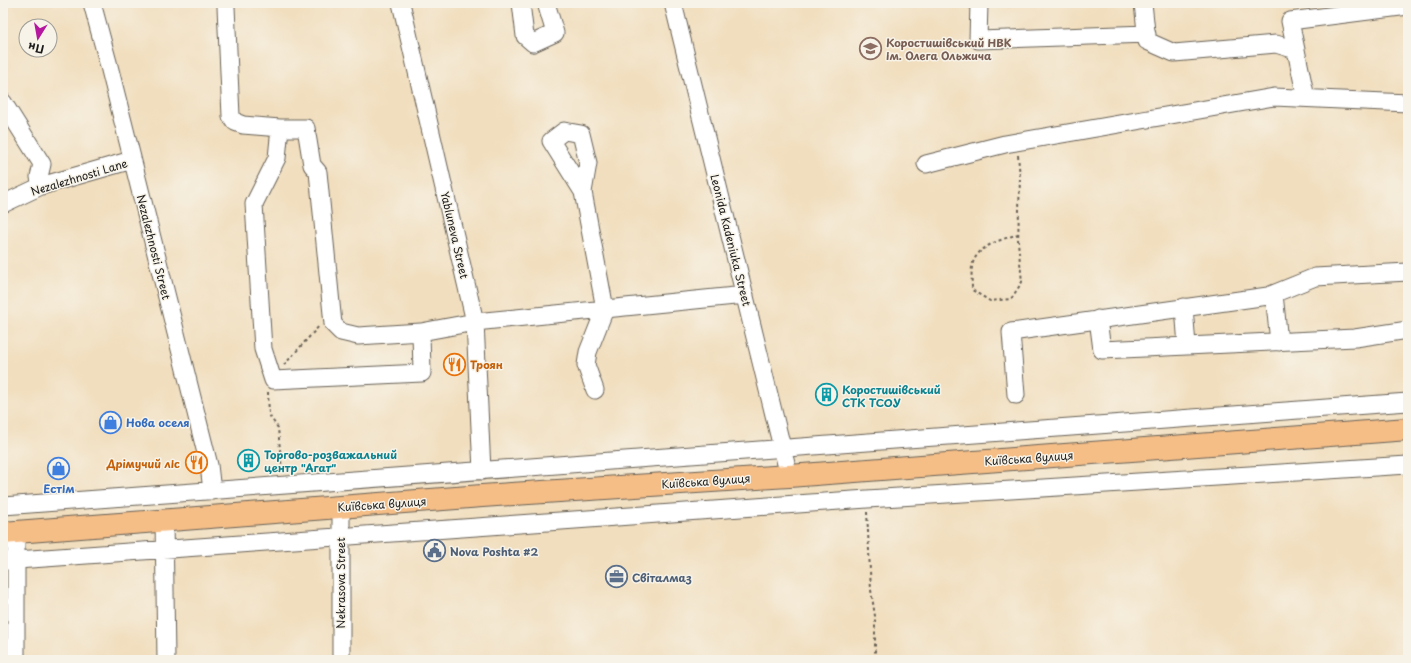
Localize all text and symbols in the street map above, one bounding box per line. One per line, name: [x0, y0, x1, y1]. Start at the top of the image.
north arrow: [18, 18, 58, 58]
place label: Коростишівський НВК ім. Олега Ольжича: [886, 34, 1012, 64]
school or university icon: Коростишівський НВК ім. Олега Ольжича: [857, 35, 883, 61]
text: Пн: [27, 38, 45, 58]
street label: Nezalezhnosti Lane: [28, 154, 130, 200]
street label: Leonida Kadeniuka Street: [706, 172, 756, 308]
street label: Yabluneva Street: [437, 190, 473, 281]
street label: Nezalezhnosti Street: [133, 193, 175, 302]
restaurant icon: Троян: [441, 351, 467, 377]
place label: Троян: [470, 356, 503, 373]
place label: Коростишівський СТК ТСОУ: [842, 381, 941, 411]
building icon: Коростишівський СТК ТСОУ: [813, 382, 839, 408]
shop icon: Нова оселя: [97, 409, 123, 435]
place label: Нова оселя: [126, 414, 190, 431]
place label: Торгово-розважальний центр "Агат": [264, 446, 397, 476]
street label: Київська вулиця: [984, 446, 1074, 470]
building icon: Торгово-розважальний центр "Агат": [235, 447, 261, 473]
restaurant icon: Дрімучий ліс: [183, 450, 209, 476]
shop icon: Естім: [46, 455, 72, 481]
place label: Дрімучий ліс: [106, 455, 180, 472]
street label: Київська вулиця: [661, 469, 751, 493]
place label: Естім: [43, 480, 75, 497]
street label: Київська вулиця: [337, 492, 427, 516]
street label: Nekrasova Street: [332, 537, 349, 629]
public building icon: Nova Poshta #2: [422, 538, 448, 564]
place label: Nova Poshta #2: [450, 543, 538, 560]
office icon: Світалмаз: [603, 564, 629, 590]
place label: Світалмаз: [632, 569, 692, 586]

